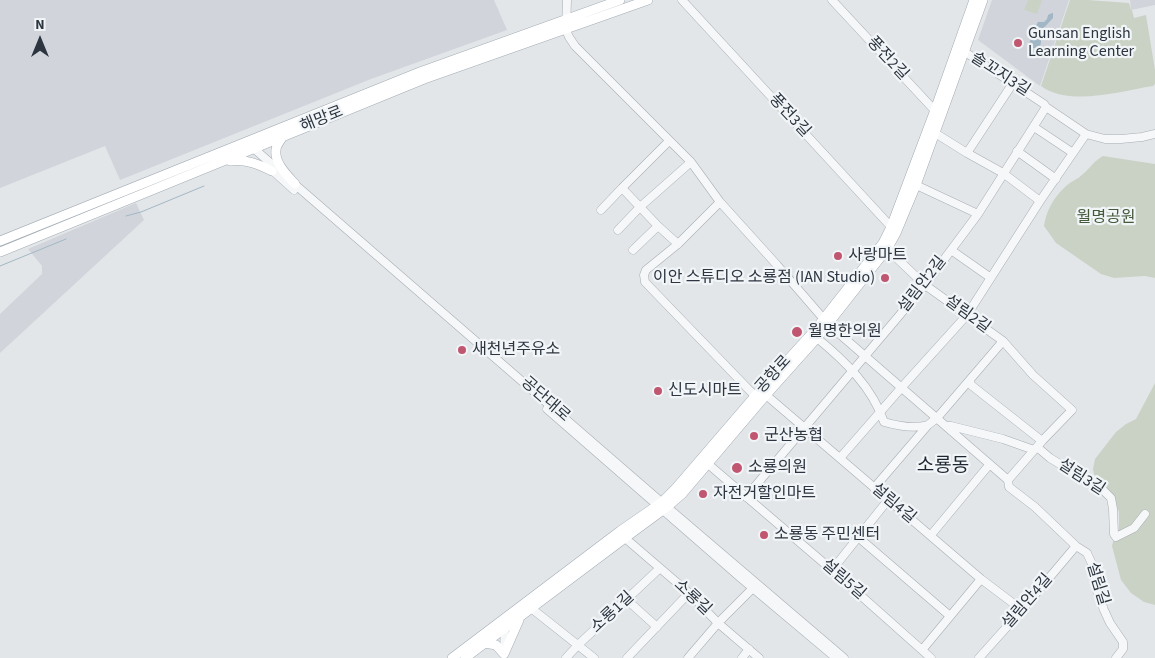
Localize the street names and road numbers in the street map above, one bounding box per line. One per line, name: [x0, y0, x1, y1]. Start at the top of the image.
street label: 풍전2길: [862, 33, 912, 85]
street label: 솔꼬지3길: [967, 49, 1033, 101]
street label: 풍전3길: [764, 90, 814, 142]
street label: 해망로: [298, 103, 346, 137]
street label: 설림안2길: [895, 253, 951, 317]
street label: 설림2길: [940, 292, 994, 338]
street label: 공항로: [752, 352, 796, 398]
street label: 공단대로: [516, 373, 574, 427]
street label: 설림3길: [1054, 456, 1108, 500]
street label: 설림4길: [867, 480, 919, 528]
street label: 설림5길: [817, 556, 869, 604]
street label: 설림길: [1081, 560, 1113, 608]
street label: 설림안4길: [999, 570, 1057, 634]
street label: 소룡길: [669, 576, 715, 620]
street label: 소룡1길: [587, 588, 639, 638]

